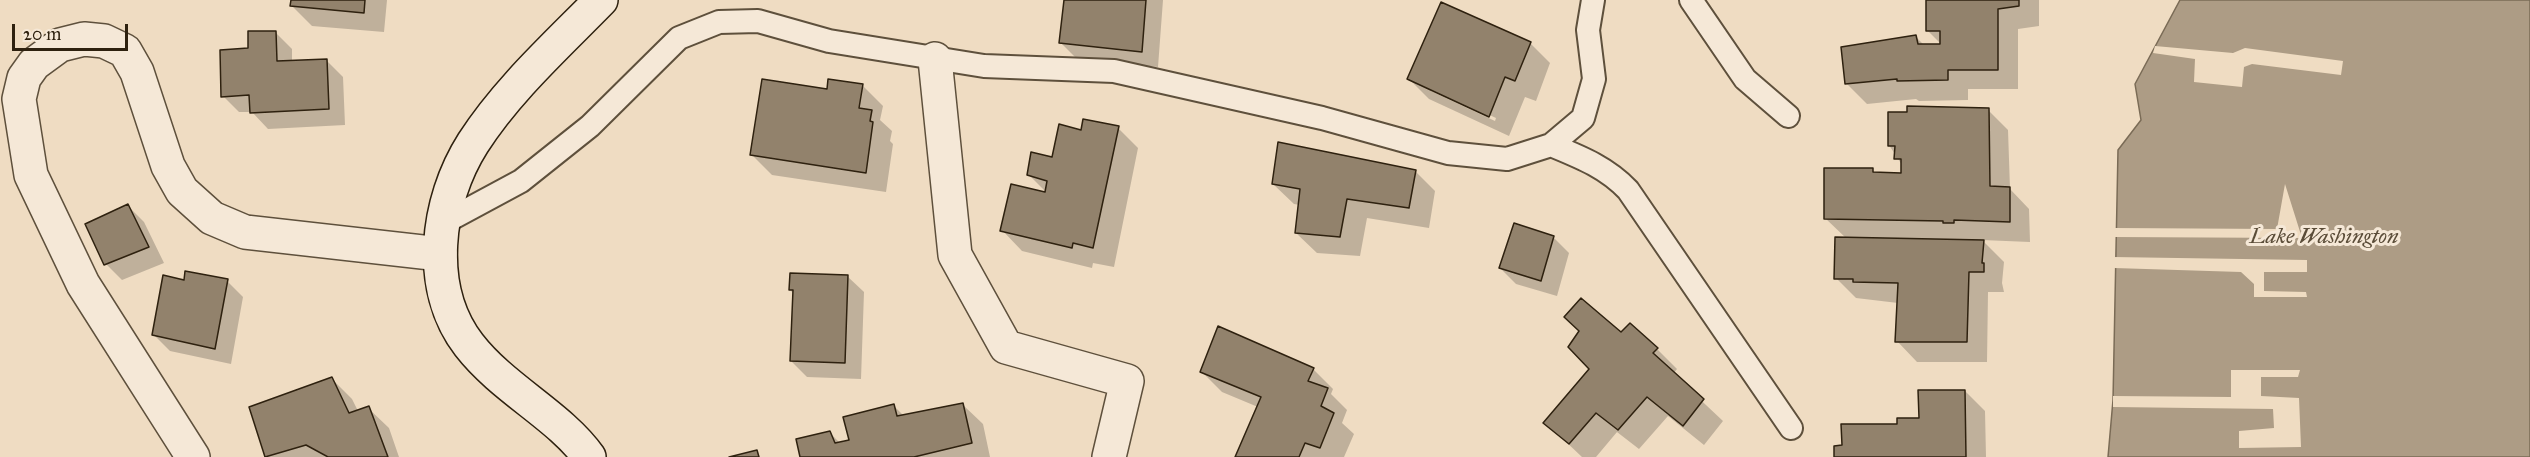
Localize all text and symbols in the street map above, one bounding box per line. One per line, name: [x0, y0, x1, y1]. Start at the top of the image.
scale bar: [15, 12, 130, 50]
text: 20 m: [23, 23, 61, 45]
water label: Lake Washington: [2250, 225, 2398, 251]

